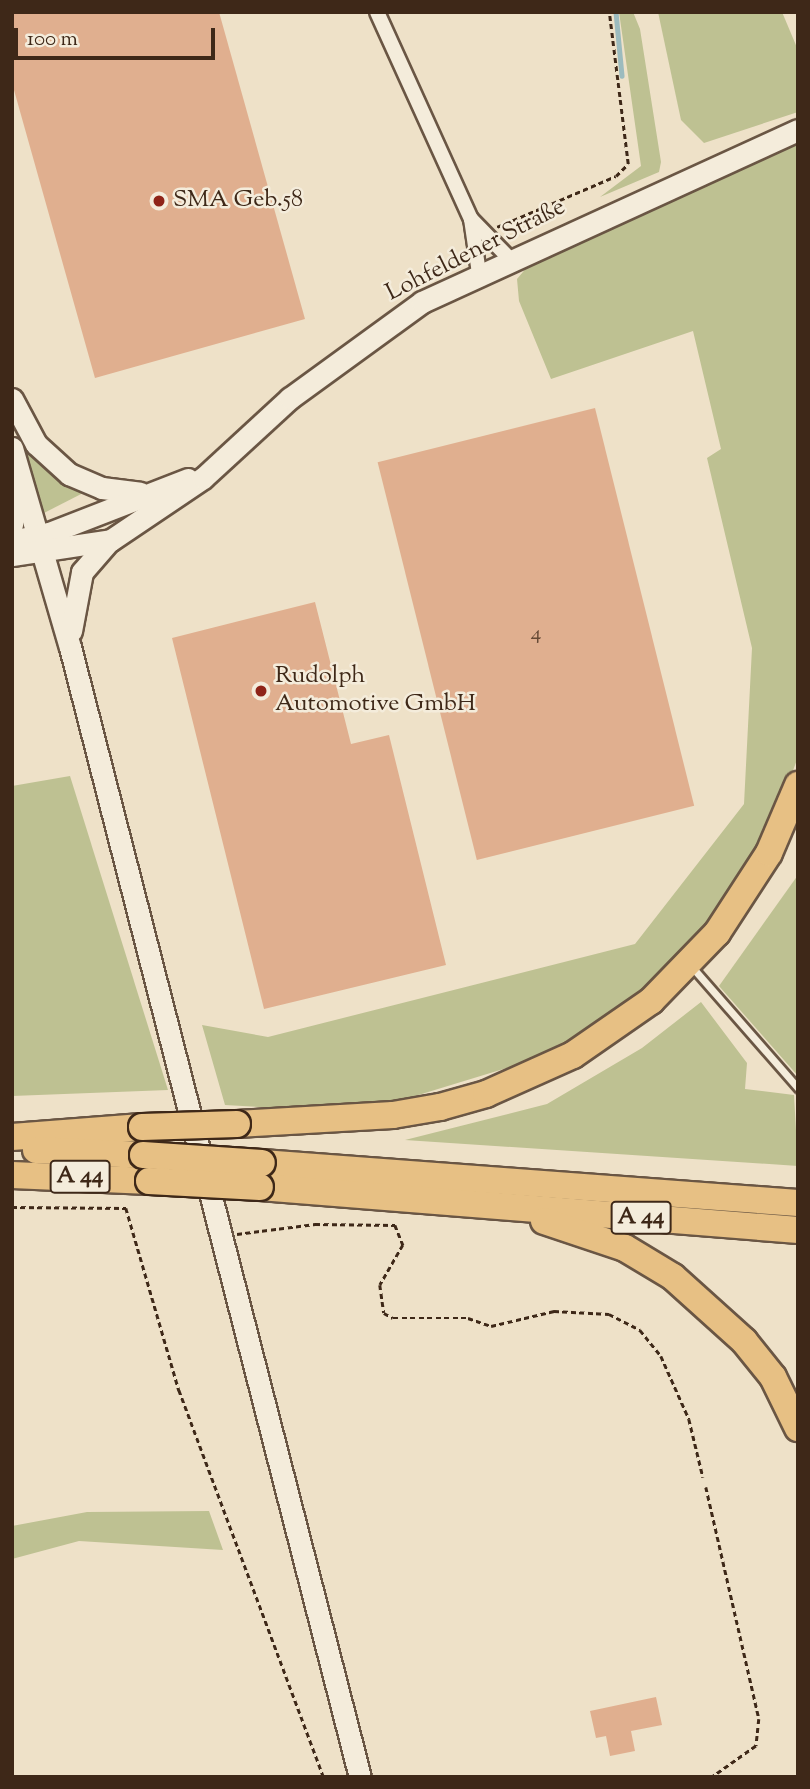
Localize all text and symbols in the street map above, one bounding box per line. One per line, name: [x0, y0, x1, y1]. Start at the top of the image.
scale bar: [18, 14, 219, 58]
text: 100 m: [27, 25, 78, 55]
place label: SMA Geb.58: [173, 187, 303, 215]
marker: SMA Geb.58: [151, 193, 167, 209]
street label: Lohfeldener Straße: [382, 193, 570, 309]
house number: 4: [531, 621, 541, 647]
place label: Rudolph Automotive GmbH: [275, 663, 476, 719]
marker: Rudolph Automotive GmbH: [253, 683, 269, 699]
road number: A 44: [48, 1158, 112, 1196]
road number: A 44: [610, 1198, 672, 1238]

